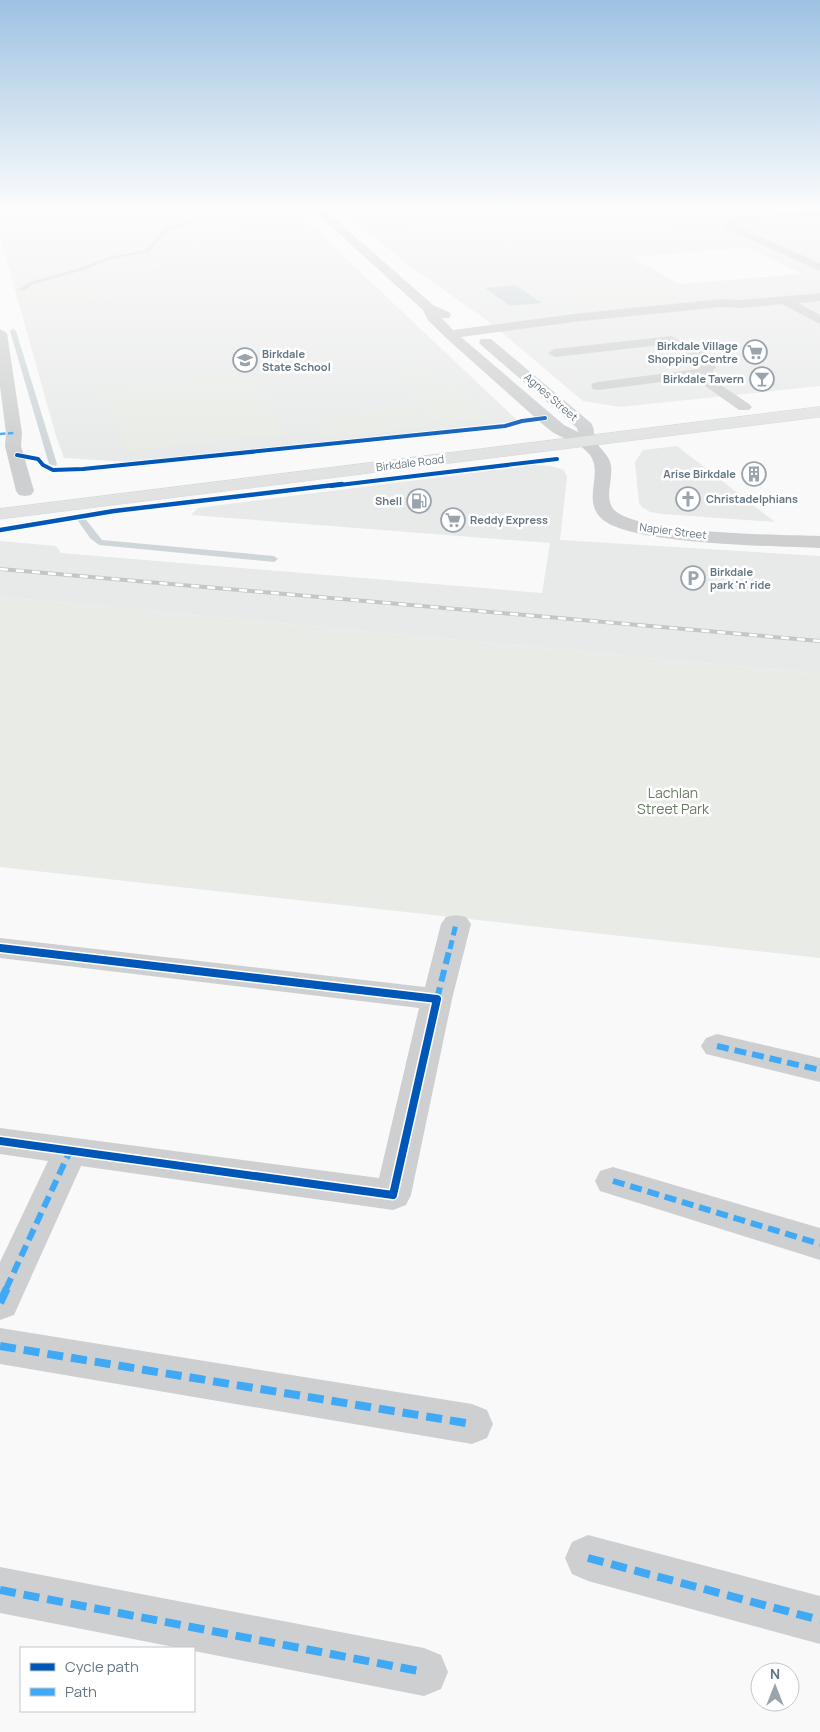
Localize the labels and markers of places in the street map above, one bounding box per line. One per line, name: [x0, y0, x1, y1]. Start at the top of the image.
place label: Birkdale Village Shopping Centre: [647, 338, 738, 366]
supermarket icon: Birkdale Village Shopping Centre: [742, 339, 768, 365]
place label: Birkdale State School: [262, 346, 331, 374]
school or university icon: Birkdale State School: [232, 347, 258, 373]
bar icon: Birkdale Tavern: [749, 366, 775, 392]
place label: Birkdale Tavern: [663, 371, 744, 386]
building icon: Arise Birkdale: [741, 461, 767, 487]
place label: Arise Birkdale: [663, 466, 736, 481]
church icon: Christadelphians: [675, 486, 701, 512]
fuel station icon: Shell: [406, 488, 432, 514]
place label: Christadelphians: [706, 491, 798, 506]
place label: Shell: [375, 493, 402, 508]
supermarket icon: Reddy Express: [440, 507, 466, 533]
place label: Reddy Express: [470, 512, 548, 527]
place label: Birkdale park 'n' ride: [710, 564, 771, 592]
parking icon: Birkdale park 'n' ride: [680, 565, 706, 591]

